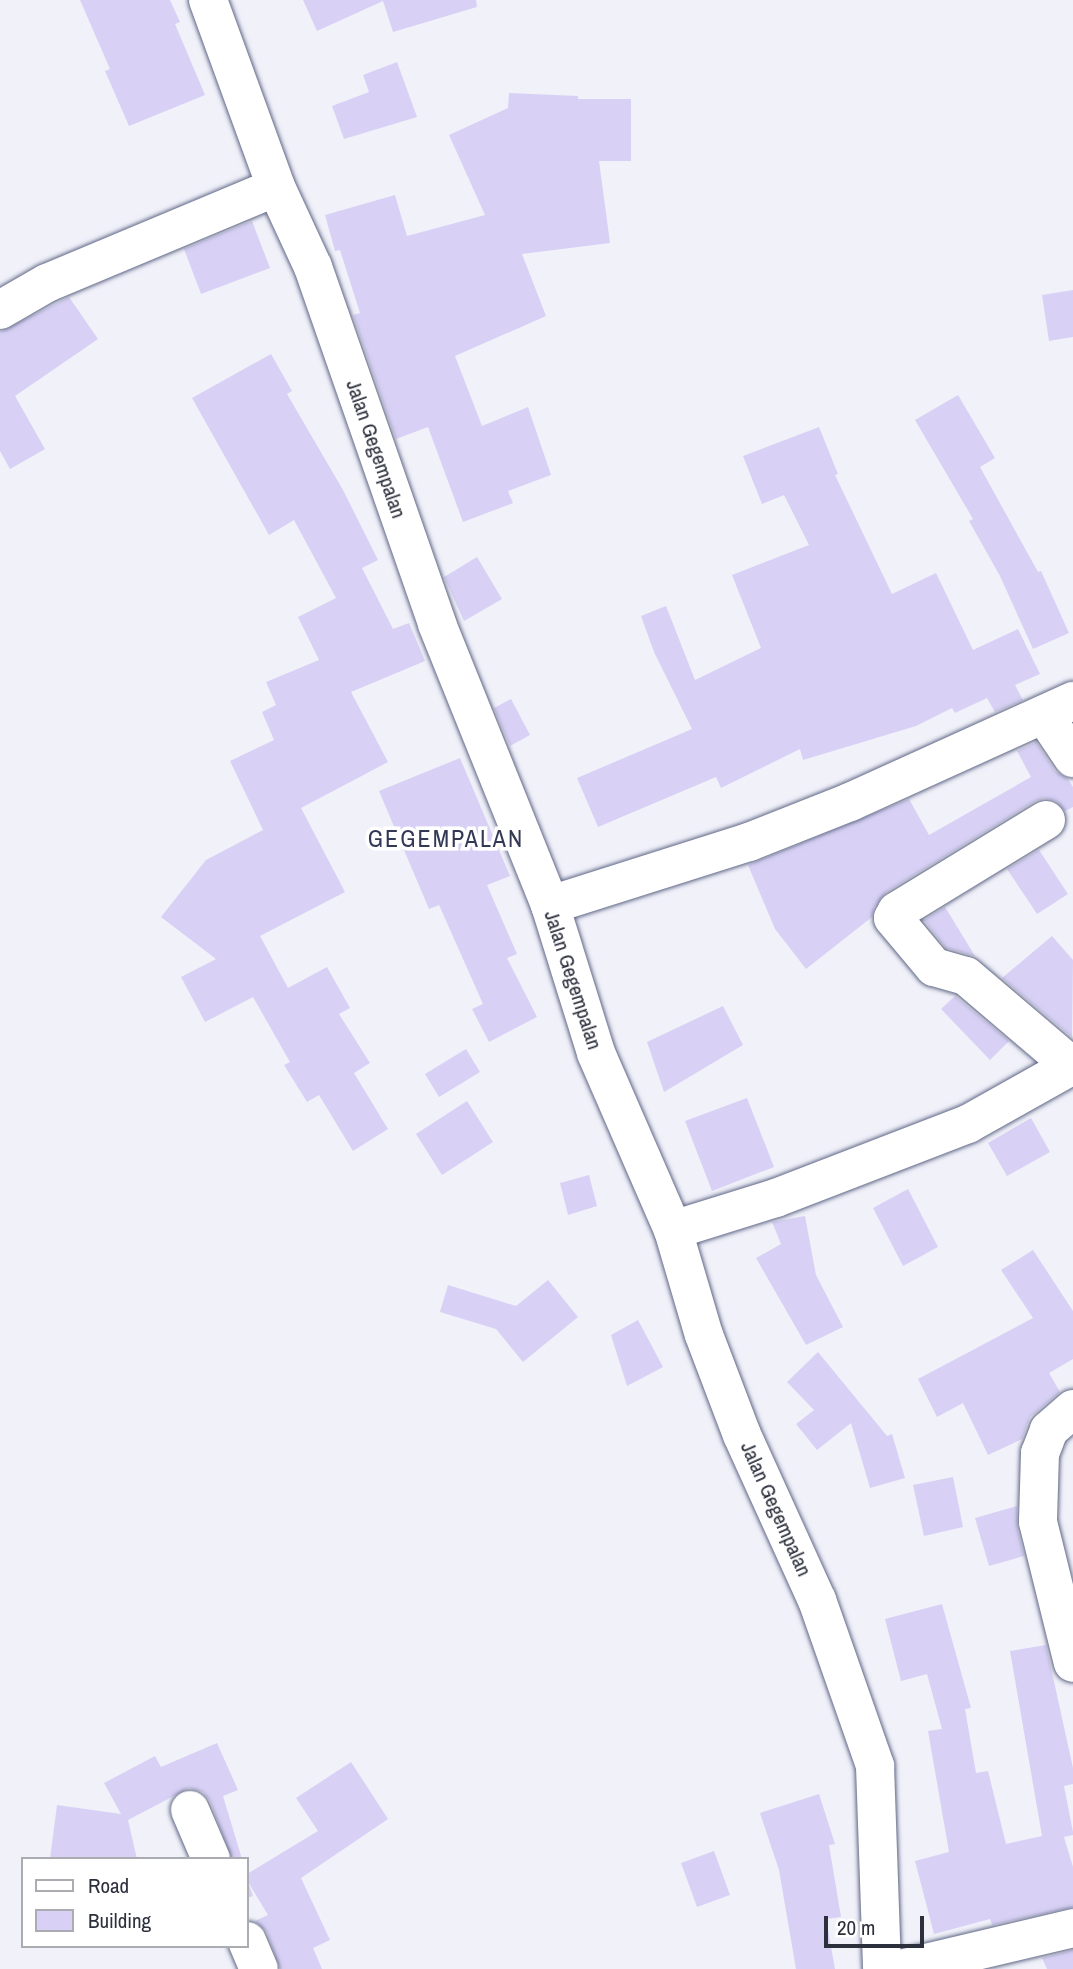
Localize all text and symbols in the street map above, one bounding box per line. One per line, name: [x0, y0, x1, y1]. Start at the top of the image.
street label: Jalan Gegempalan: [341, 377, 411, 521]
district label: GEGEMPALAN: [369, 825, 523, 853]
street label: Jalan Gegempalan: [539, 907, 607, 1053]
street label: Jalan Gegempalan: [735, 1438, 817, 1580]
legend: [21, 1857, 248, 1948]
text: Road: [88, 1871, 129, 1900]
scale bar: [828, 1902, 928, 1946]
text: Building: [88, 1906, 151, 1935]
text: 20 m: [837, 1913, 875, 1942]

